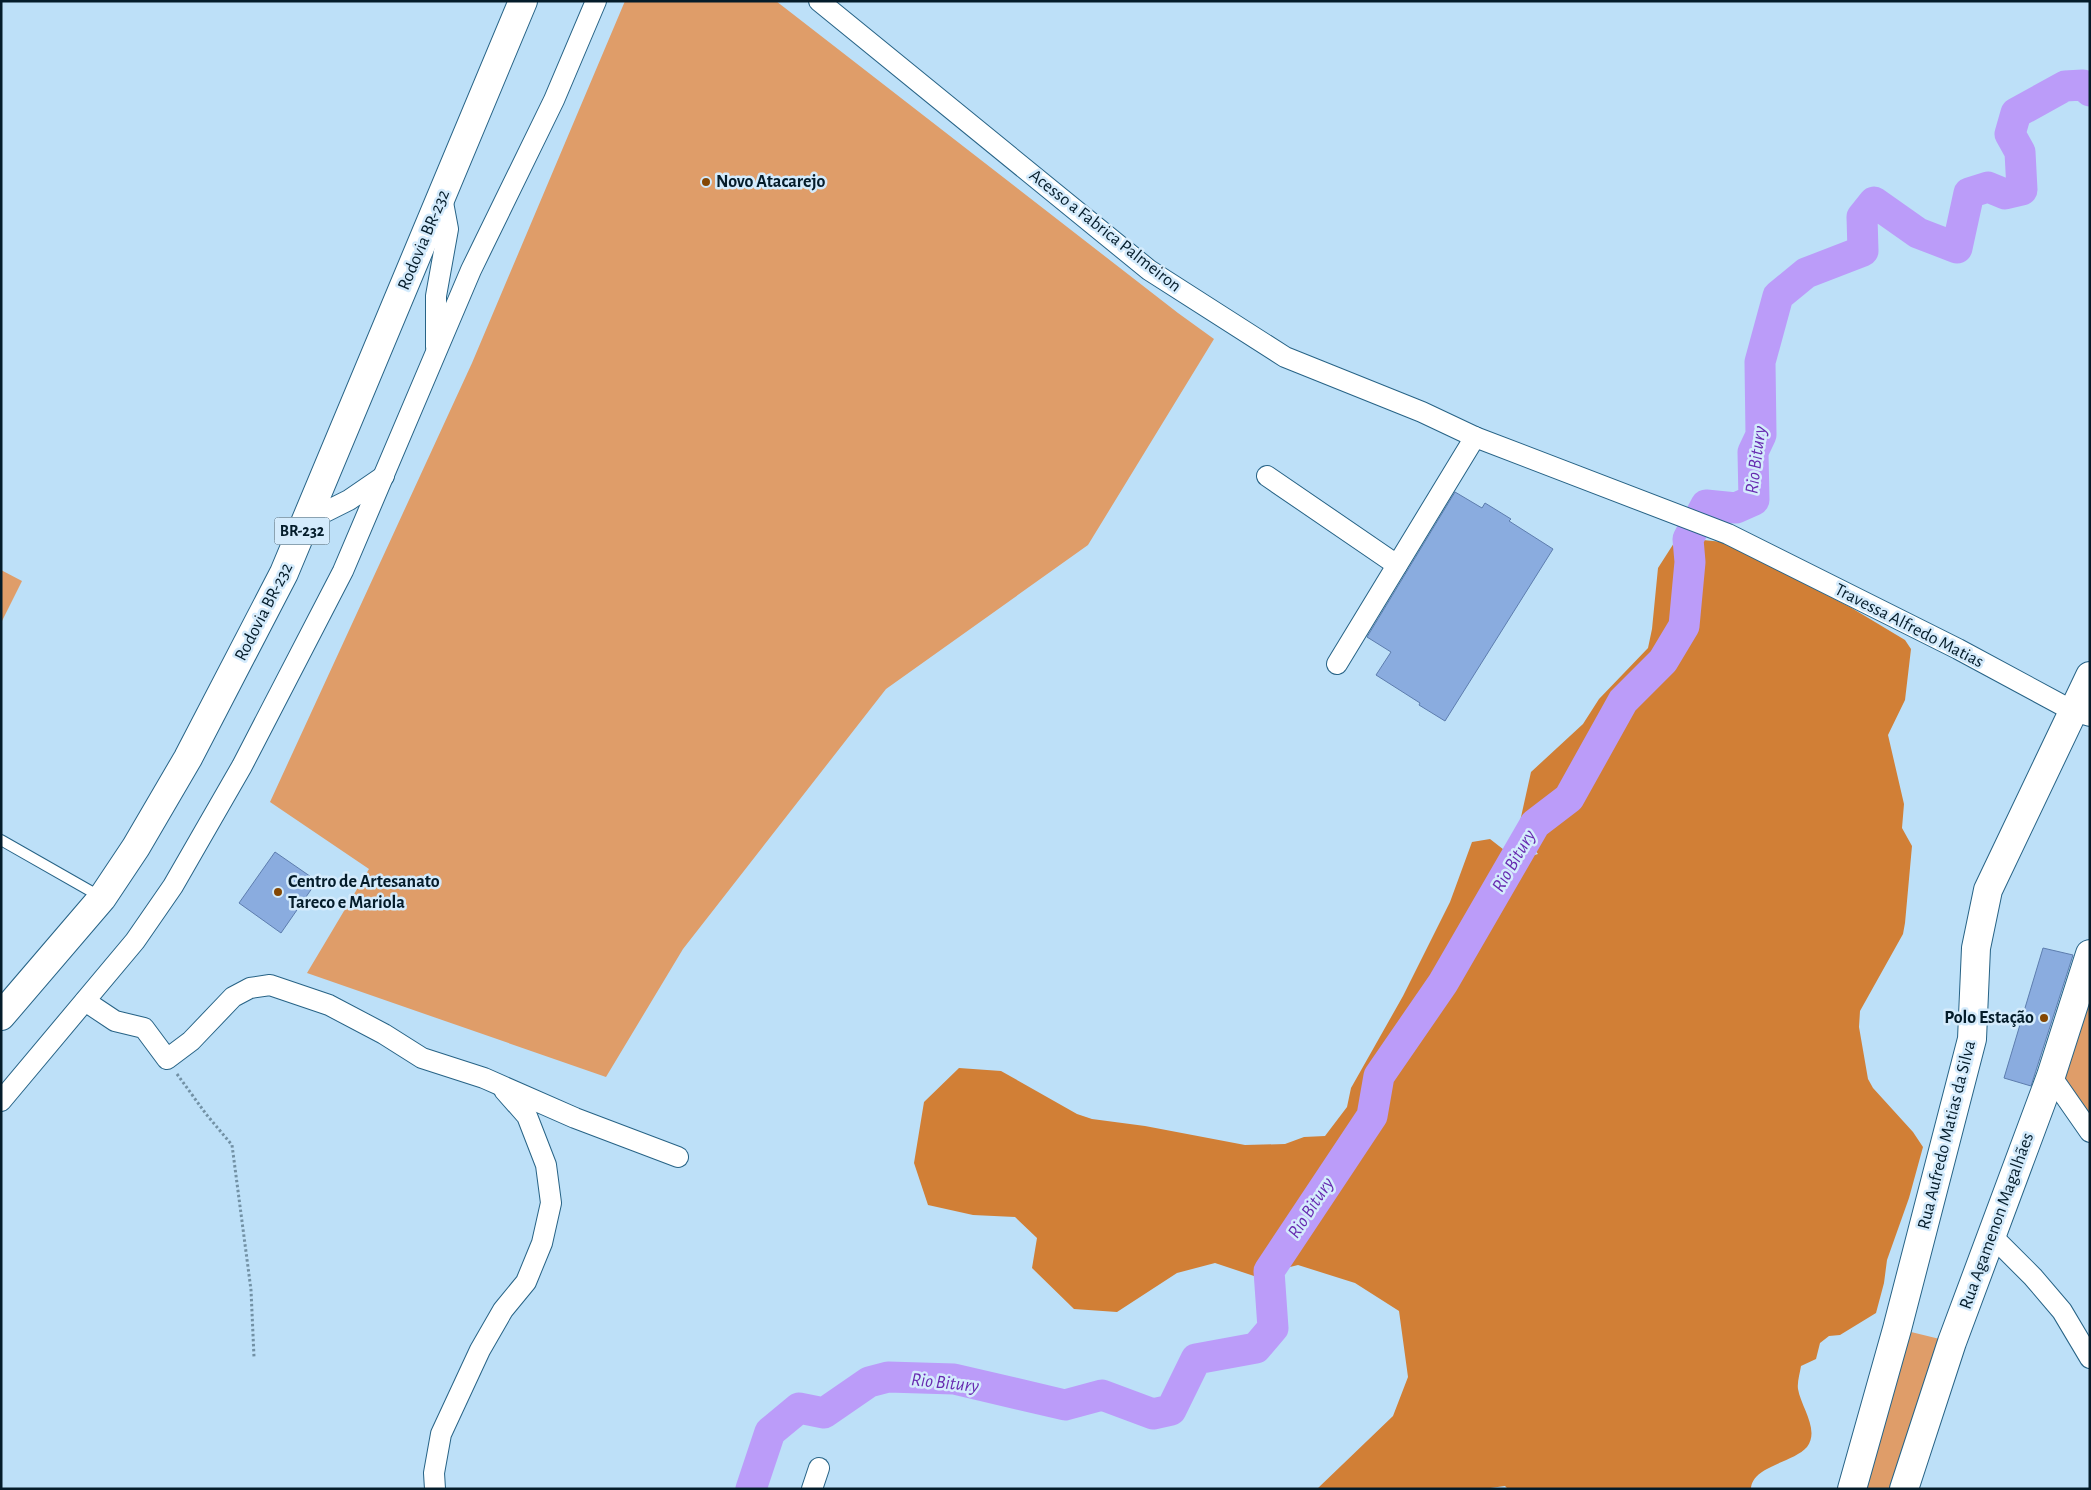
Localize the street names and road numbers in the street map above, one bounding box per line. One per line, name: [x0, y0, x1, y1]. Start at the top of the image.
street label: Acesso a Fabrica Palmeiron: [1026, 166, 1184, 296]
street label: Rodovia BR-232: [395, 187, 453, 293]
road number: BR-232: [274, 518, 330, 544]
street label: Rodovia BR-232: [232, 560, 296, 664]
street label: Travessa Alfredo Matias: [1832, 581, 1986, 671]
street label: Rua Aufredo Matias da Silva: [1915, 1039, 1979, 1231]
street label: Rua Agamenon Magalhães: [1957, 1130, 2037, 1312]

